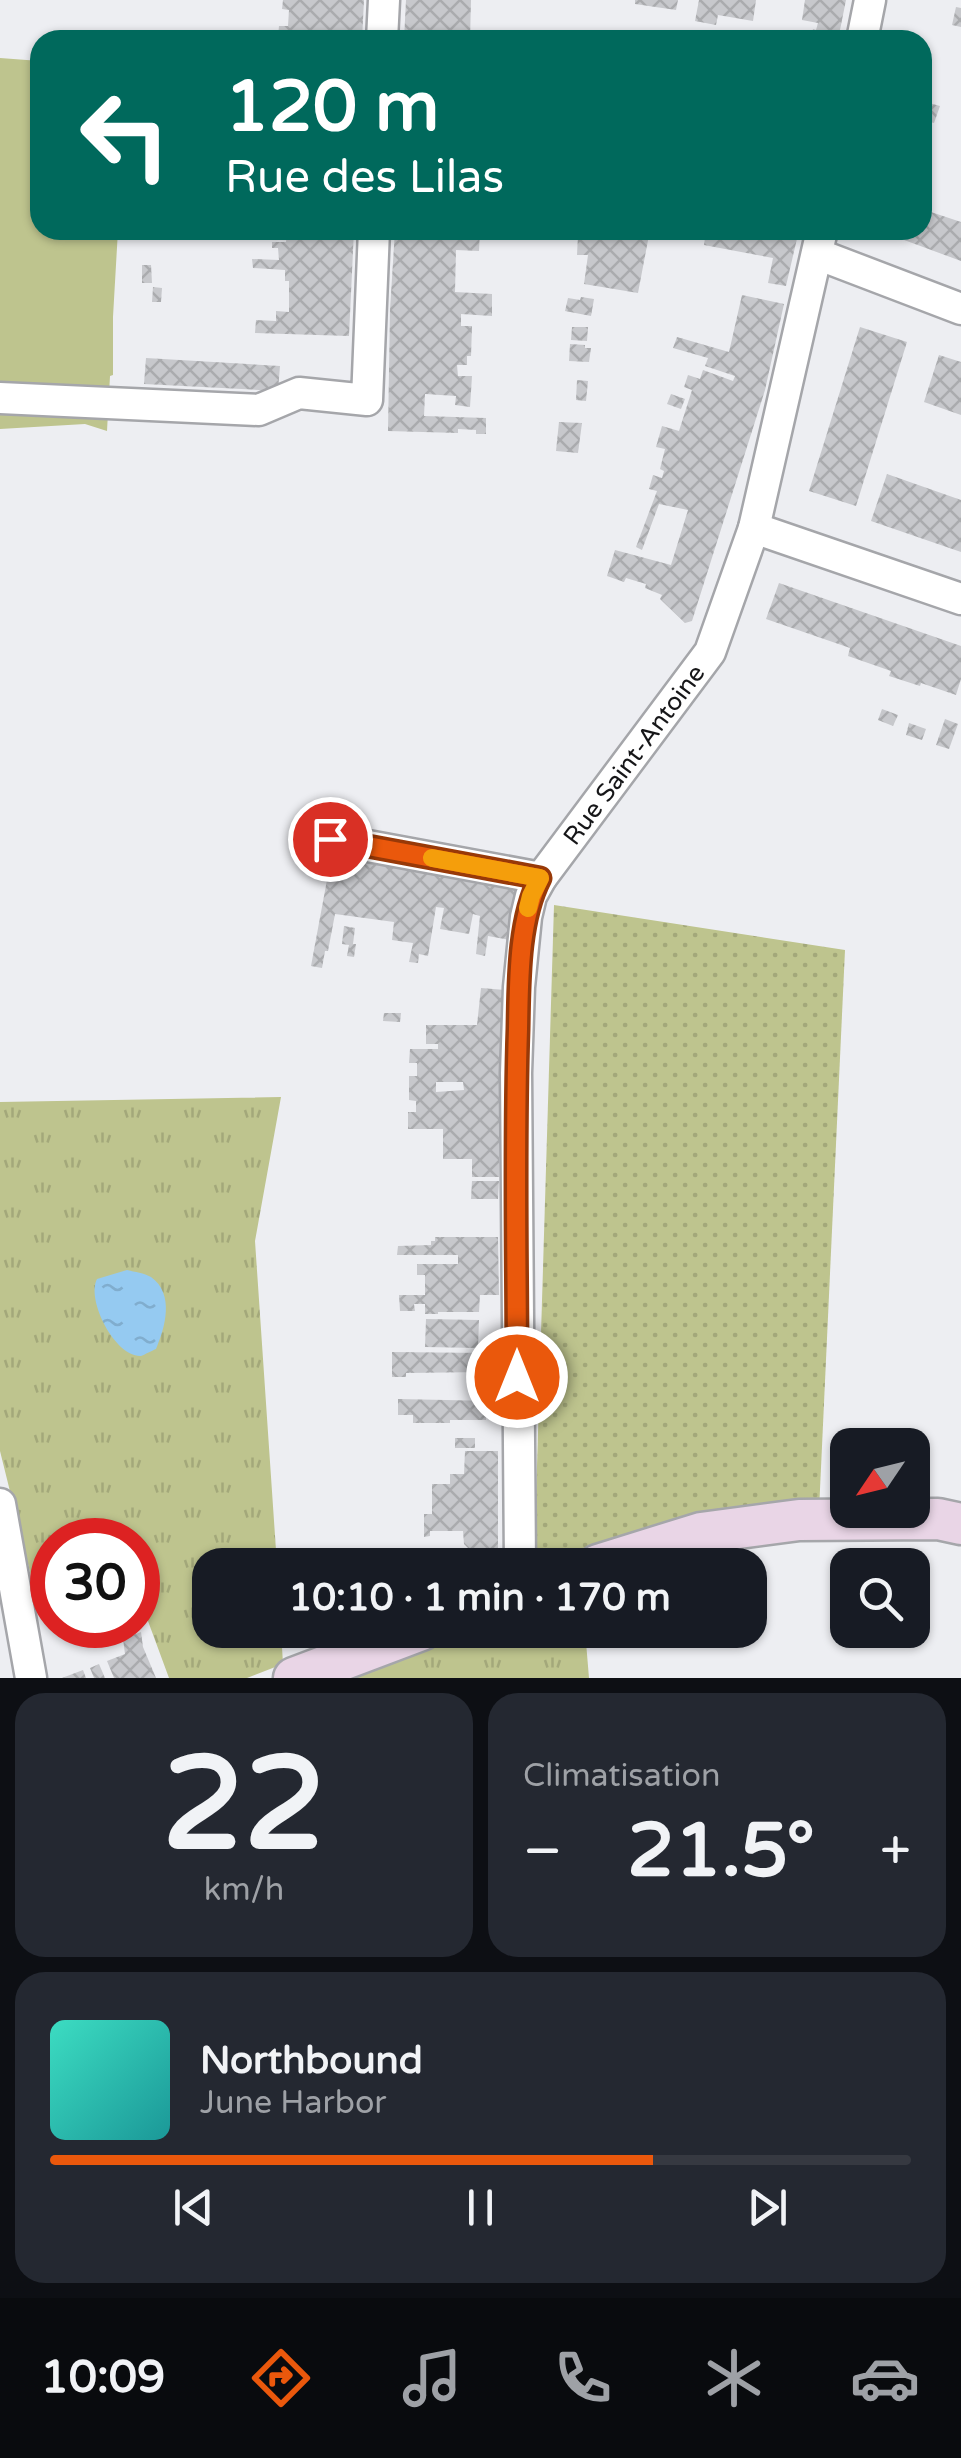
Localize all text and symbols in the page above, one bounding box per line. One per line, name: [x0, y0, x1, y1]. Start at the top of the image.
text: 120 m: [225, 66, 439, 150]
icon: left: [60, 70, 190, 200]
text: Rue des Lilas: [225, 151, 504, 205]
street label: Rue Saint-Antoine: [557, 659, 711, 851]
pin: [288, 797, 373, 882]
icon: arrive: [303, 812, 358, 867]
position arrow: [465, 1325, 569, 1429]
north arrow: [830, 1428, 930, 1528]
map controls: [830, 1428, 930, 1648]
speed limit sign: 30: [30, 1518, 160, 1648]
button: search: [830, 1548, 930, 1648]
text: 10:10 · 1 min · 170 m: [288, 1575, 671, 1621]
text: 22: [162, 1728, 326, 1884]
text: Climatisation: [523, 1757, 720, 1795]
text: 21.5°: [627, 1806, 815, 1896]
text: −: [523, 1819, 562, 1885]
text: +: [880, 1819, 911, 1885]
text: km/h: [204, 1871, 284, 1909]
text: Northbound: [200, 2038, 423, 2084]
text: June Harbor: [200, 2084, 387, 2122]
icon: previous: [166, 2180, 221, 2235]
icon: pause: [453, 2180, 508, 2235]
icon: next: [740, 2180, 795, 2235]
icon: directions: [246, 2343, 316, 2413]
icon: music: [397, 2343, 467, 2413]
icon: phone: [548, 2343, 618, 2413]
icon: climate: [699, 2343, 769, 2413]
icon: car: [850, 2343, 920, 2413]
text: 10:09: [41, 2351, 165, 2405]

